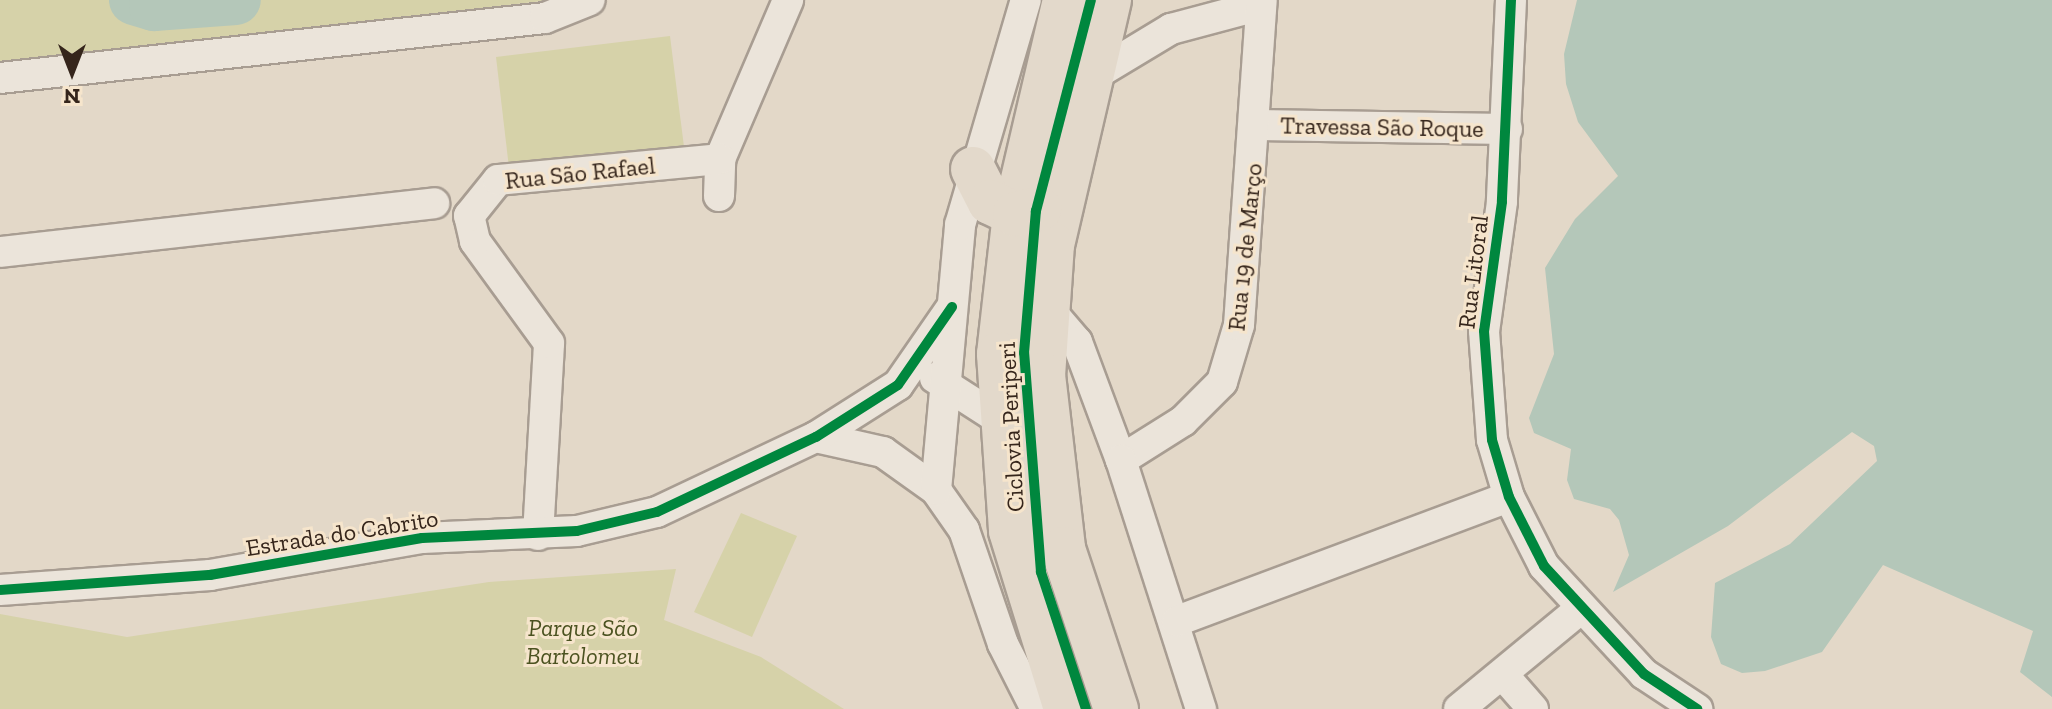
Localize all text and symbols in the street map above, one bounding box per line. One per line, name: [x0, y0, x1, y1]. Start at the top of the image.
north arrow: [32, 32, 112, 112]
text: N: [64, 83, 80, 110]
street label: Travessa São Roque: [1280, 111, 1484, 143]
street label: Rua São Rafael: [504, 151, 656, 195]
street label: Rua 19 de Março: [1222, 162, 1268, 332]
street label: Rua Litoral: [1452, 213, 1494, 331]
street label: Ciclovia Periperi: [992, 341, 1030, 513]
street label: Estrada do Cabrito: [244, 504, 440, 562]
park label: Parque São Bartolomeu: [526, 614, 640, 670]

